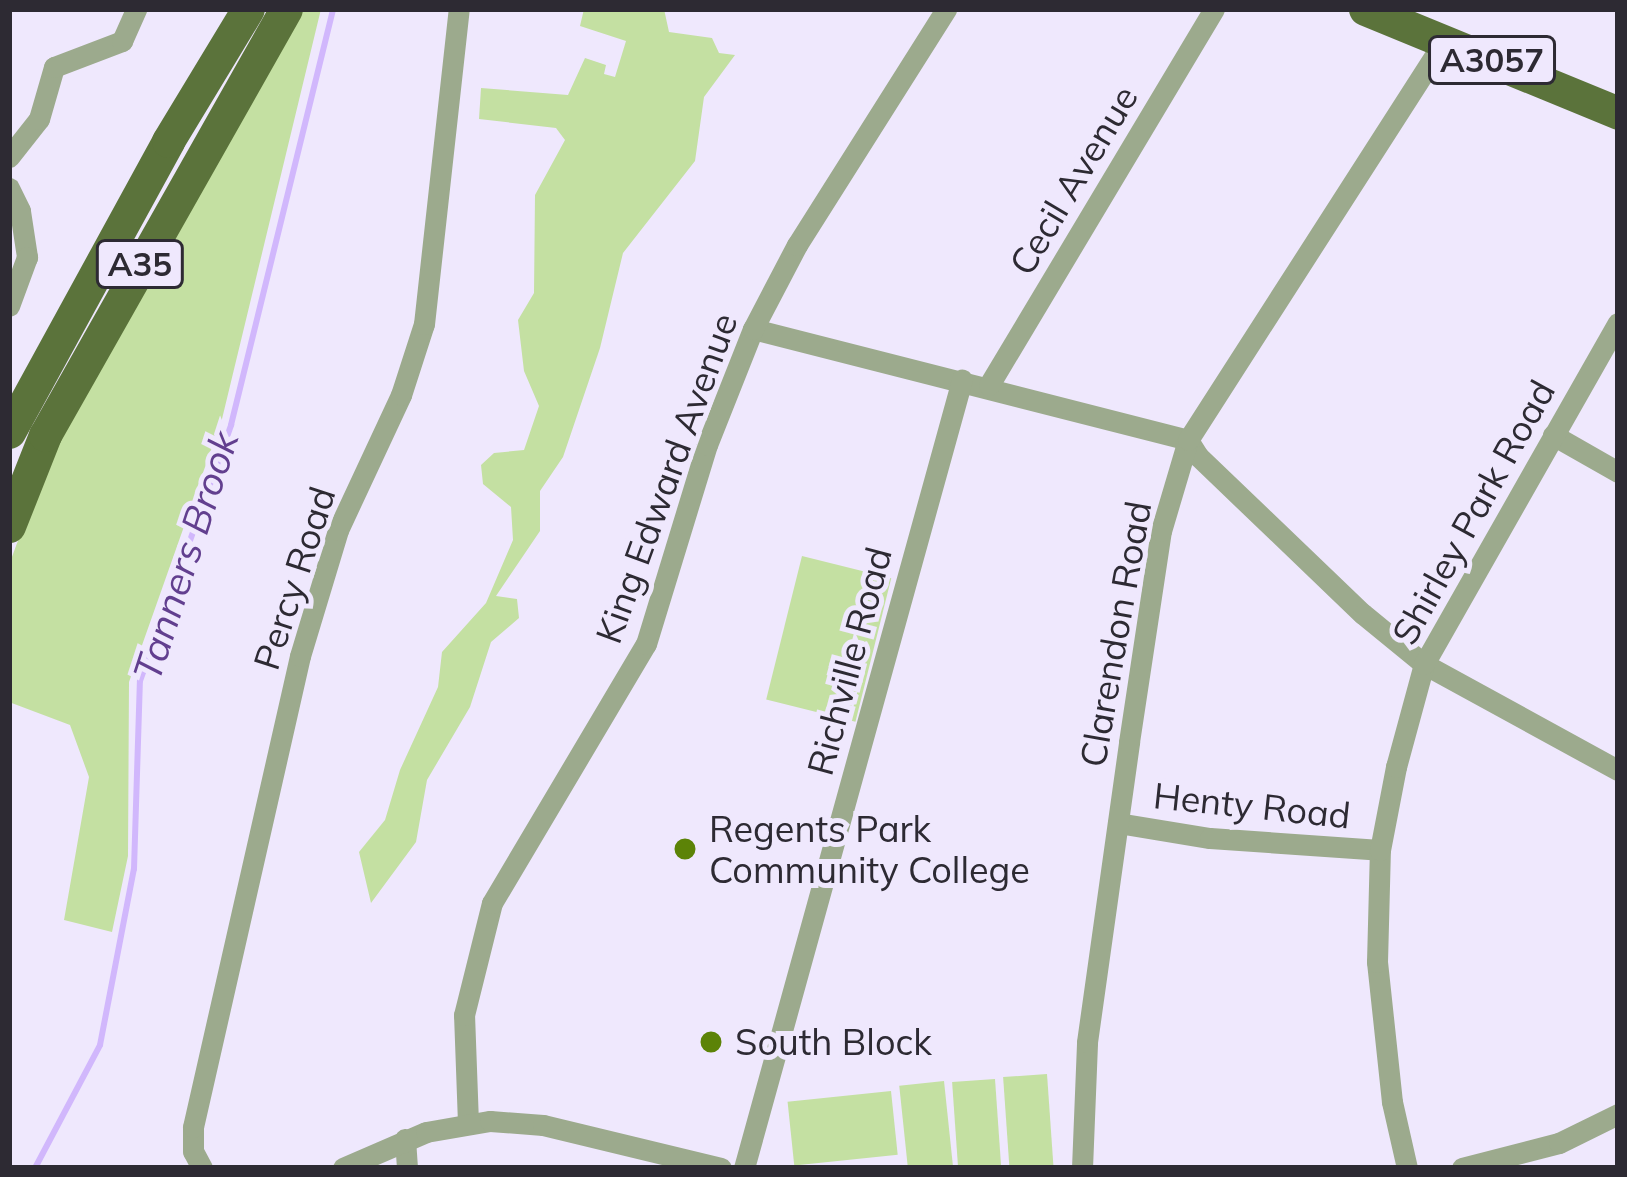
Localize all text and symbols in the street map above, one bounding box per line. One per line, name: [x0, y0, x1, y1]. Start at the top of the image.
road number: A3057: [1426, 33, 1558, 87]
street label: Cecil Avenue: [1000, 78, 1146, 282]
road number: A35: [95, 237, 185, 291]
street label: King Edward Avenue: [586, 307, 746, 649]
street label: Shirley Park Road: [1383, 373, 1563, 651]
water label: Tanners Brook: [124, 425, 248, 687]
street label: Percy Road: [244, 481, 344, 675]
street label: Clarendon Road: [1070, 498, 1160, 770]
street label: Richville Road: [798, 542, 900, 780]
street label: Henty Road: [1151, 773, 1353, 837]
place label: Regents Park Community College: [709, 806, 1030, 891]
marker: Regents Park Community College: [672, 836, 698, 862]
place label: South Block: [735, 1020, 932, 1064]
marker: South Block: [698, 1029, 724, 1055]

